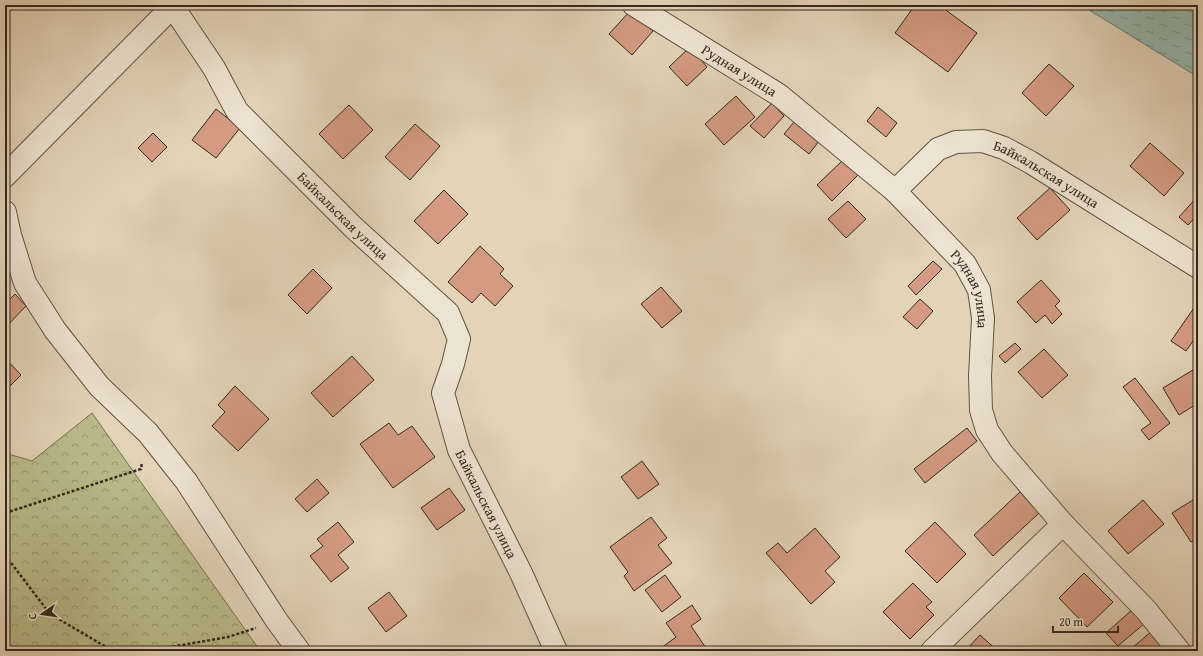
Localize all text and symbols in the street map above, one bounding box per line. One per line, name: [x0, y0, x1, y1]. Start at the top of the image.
street label: Рудная улица: [698, 39, 781, 102]
street label: Байкальская улица: [991, 135, 1103, 213]
street label: Байкальская улица: [293, 167, 393, 264]
street label: Рудная улица: [946, 245, 993, 329]
street label: Байкальская улица: [451, 446, 522, 562]
north arrow: [22, 594, 62, 634]
scale bar: [1053, 608, 1118, 634]
text: С: [24, 611, 41, 621]
text: 20 m: [1059, 613, 1083, 630]

